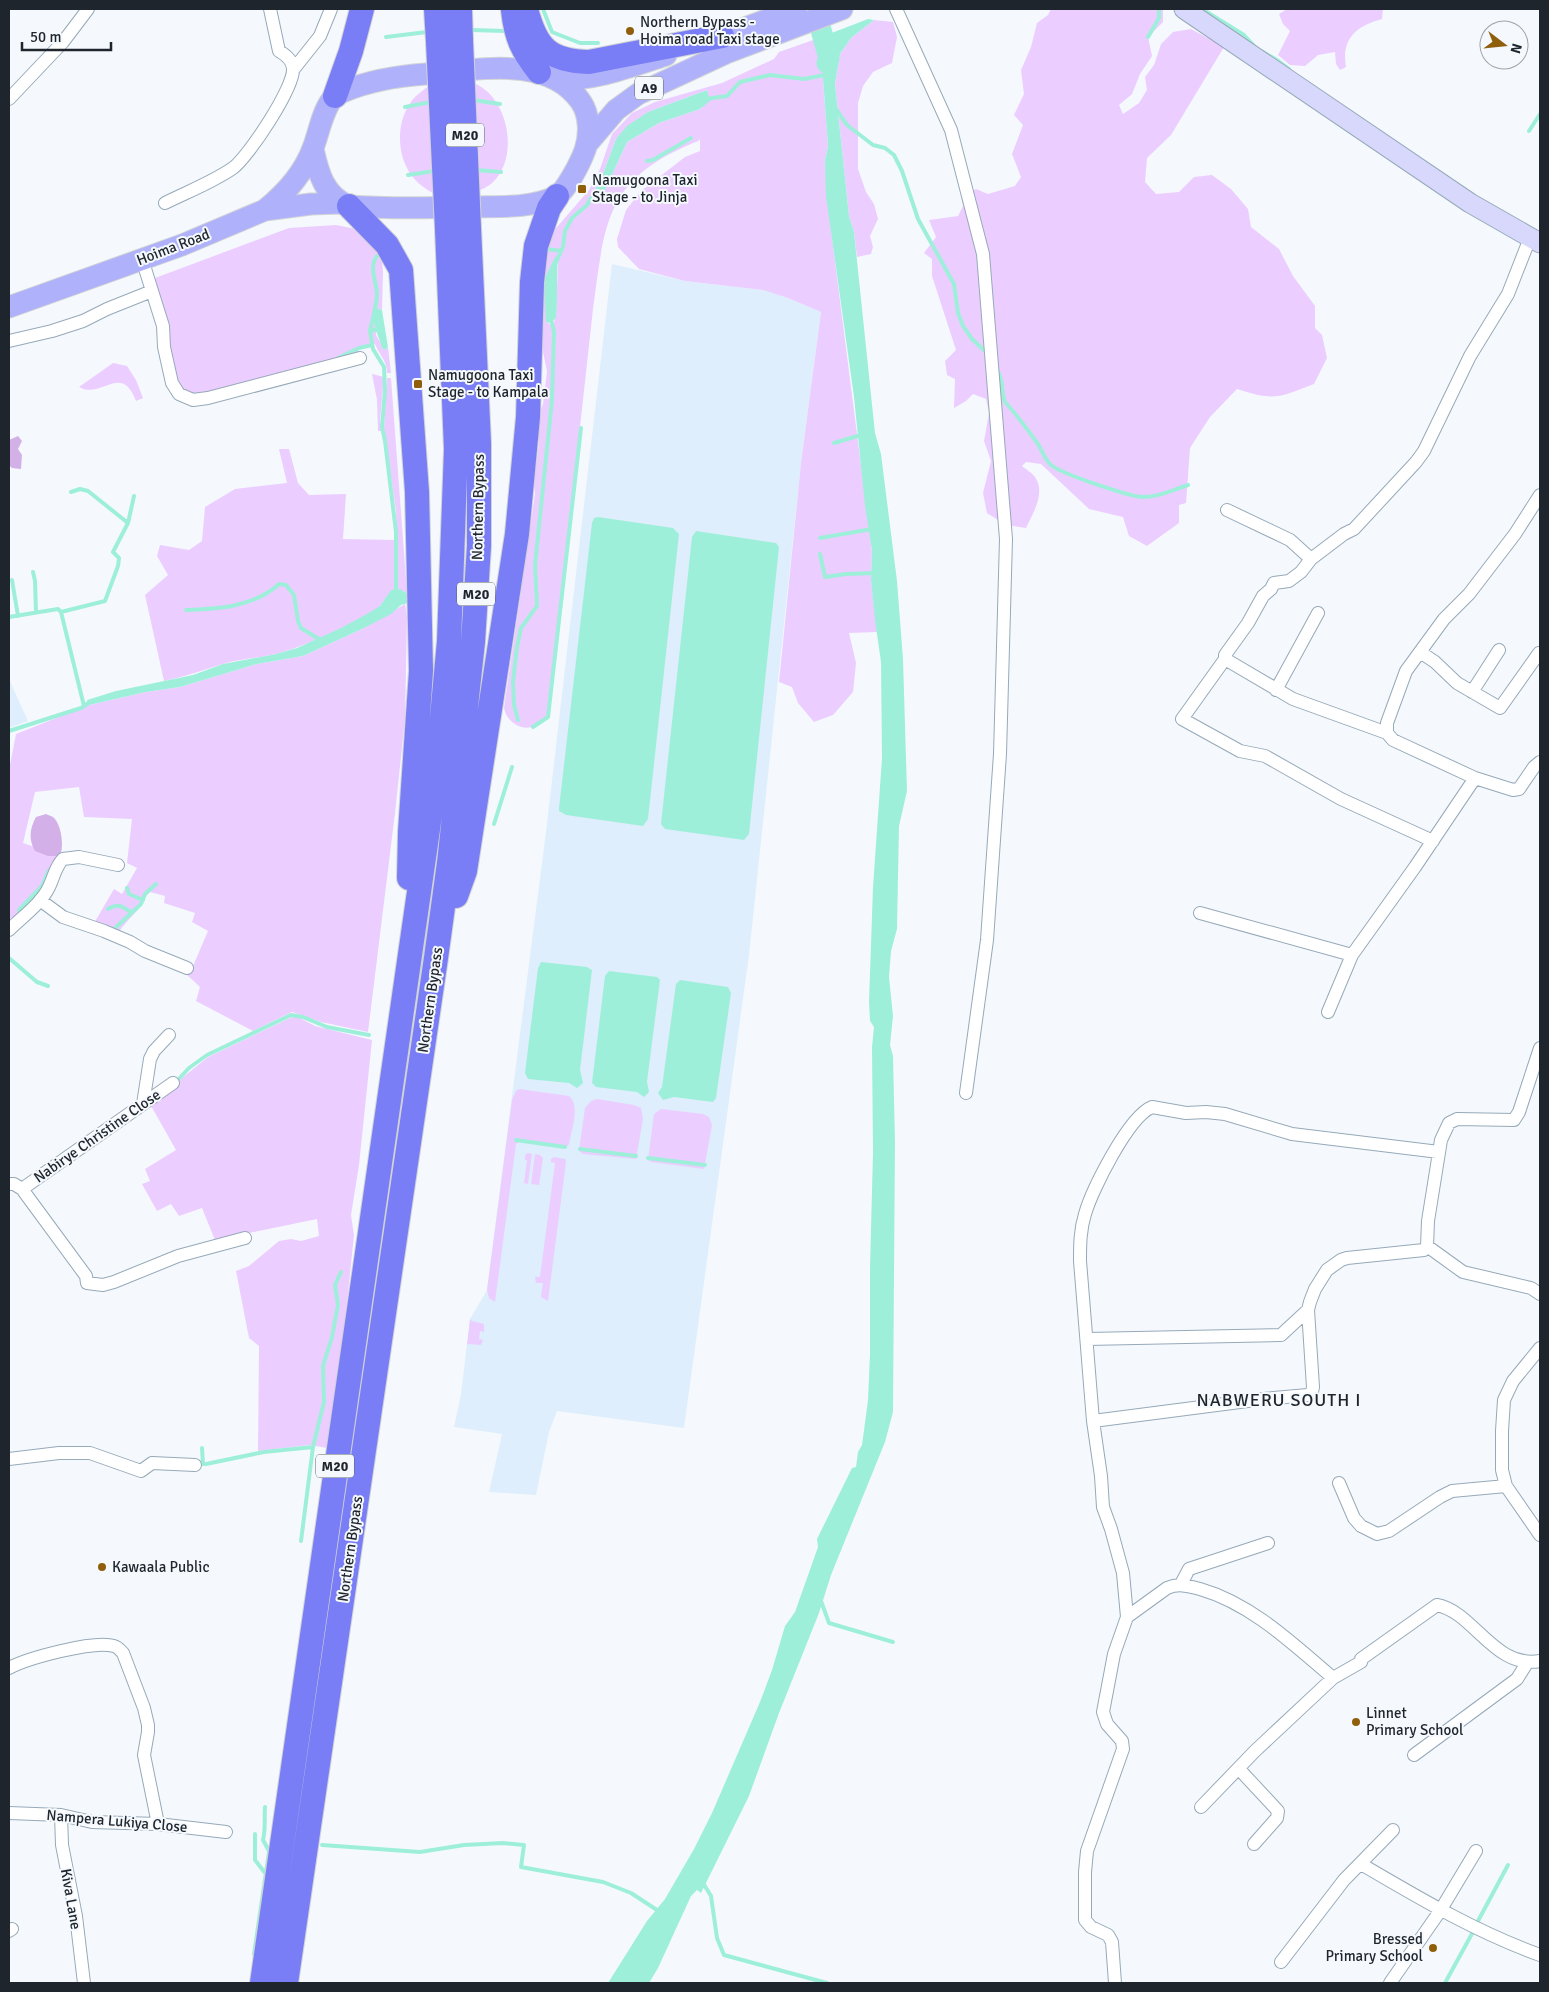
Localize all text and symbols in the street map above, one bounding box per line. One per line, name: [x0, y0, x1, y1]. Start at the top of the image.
place label: Northern Bypass - Hoima road Taxi stage: [640, 13, 780, 48]
scale bar: [22, 20, 111, 52]
north arrow: [1479, 20, 1529, 70]
marker: Northern Bypass - Hoima road Taxi stage: [624, 25, 636, 37]
text: 50 m: [30, 28, 61, 46]
text: N: [1507, 41, 1526, 55]
road number: A9: [635, 76, 663, 100]
road number: M20: [446, 124, 484, 146]
place label: Namugoona Taxi Stage - to Jinja: [592, 171, 697, 206]
marker: Namugoona Taxi Stage - to Jinja: [576, 183, 588, 195]
street label: Hoima Road: [134, 225, 212, 269]
place label: Namugoona Taxi Stage - to Kampala: [428, 366, 549, 401]
marker: Namugoona Taxi Stage - to Kampala: [412, 378, 424, 390]
street label: Northern Bypass: [468, 453, 488, 560]
road number: M20: [457, 582, 495, 606]
street label: Northern Bypass: [414, 946, 446, 1054]
street label: Nabirye Christine Close: [30, 1085, 164, 1187]
district label: NABWERU SOUTH I: [1196, 1389, 1362, 1411]
road number: M20: [316, 1454, 354, 1478]
street label: Northern Bypass: [334, 1495, 366, 1603]
place label: Kawaala Public: [112, 1558, 210, 1576]
marker: Kawaala Public: [96, 1561, 108, 1573]
place label: Linnet Primary School: [1366, 1704, 1463, 1739]
marker: Linnet Primary School: [1350, 1716, 1362, 1728]
street label: Nampera Lukiya Close: [46, 1806, 188, 1836]
street label: Kiva Lane: [57, 1867, 85, 1931]
place label: Bressed Primary School: [1326, 1930, 1423, 1965]
marker: Bressed Primary School: [1427, 1942, 1439, 1954]

